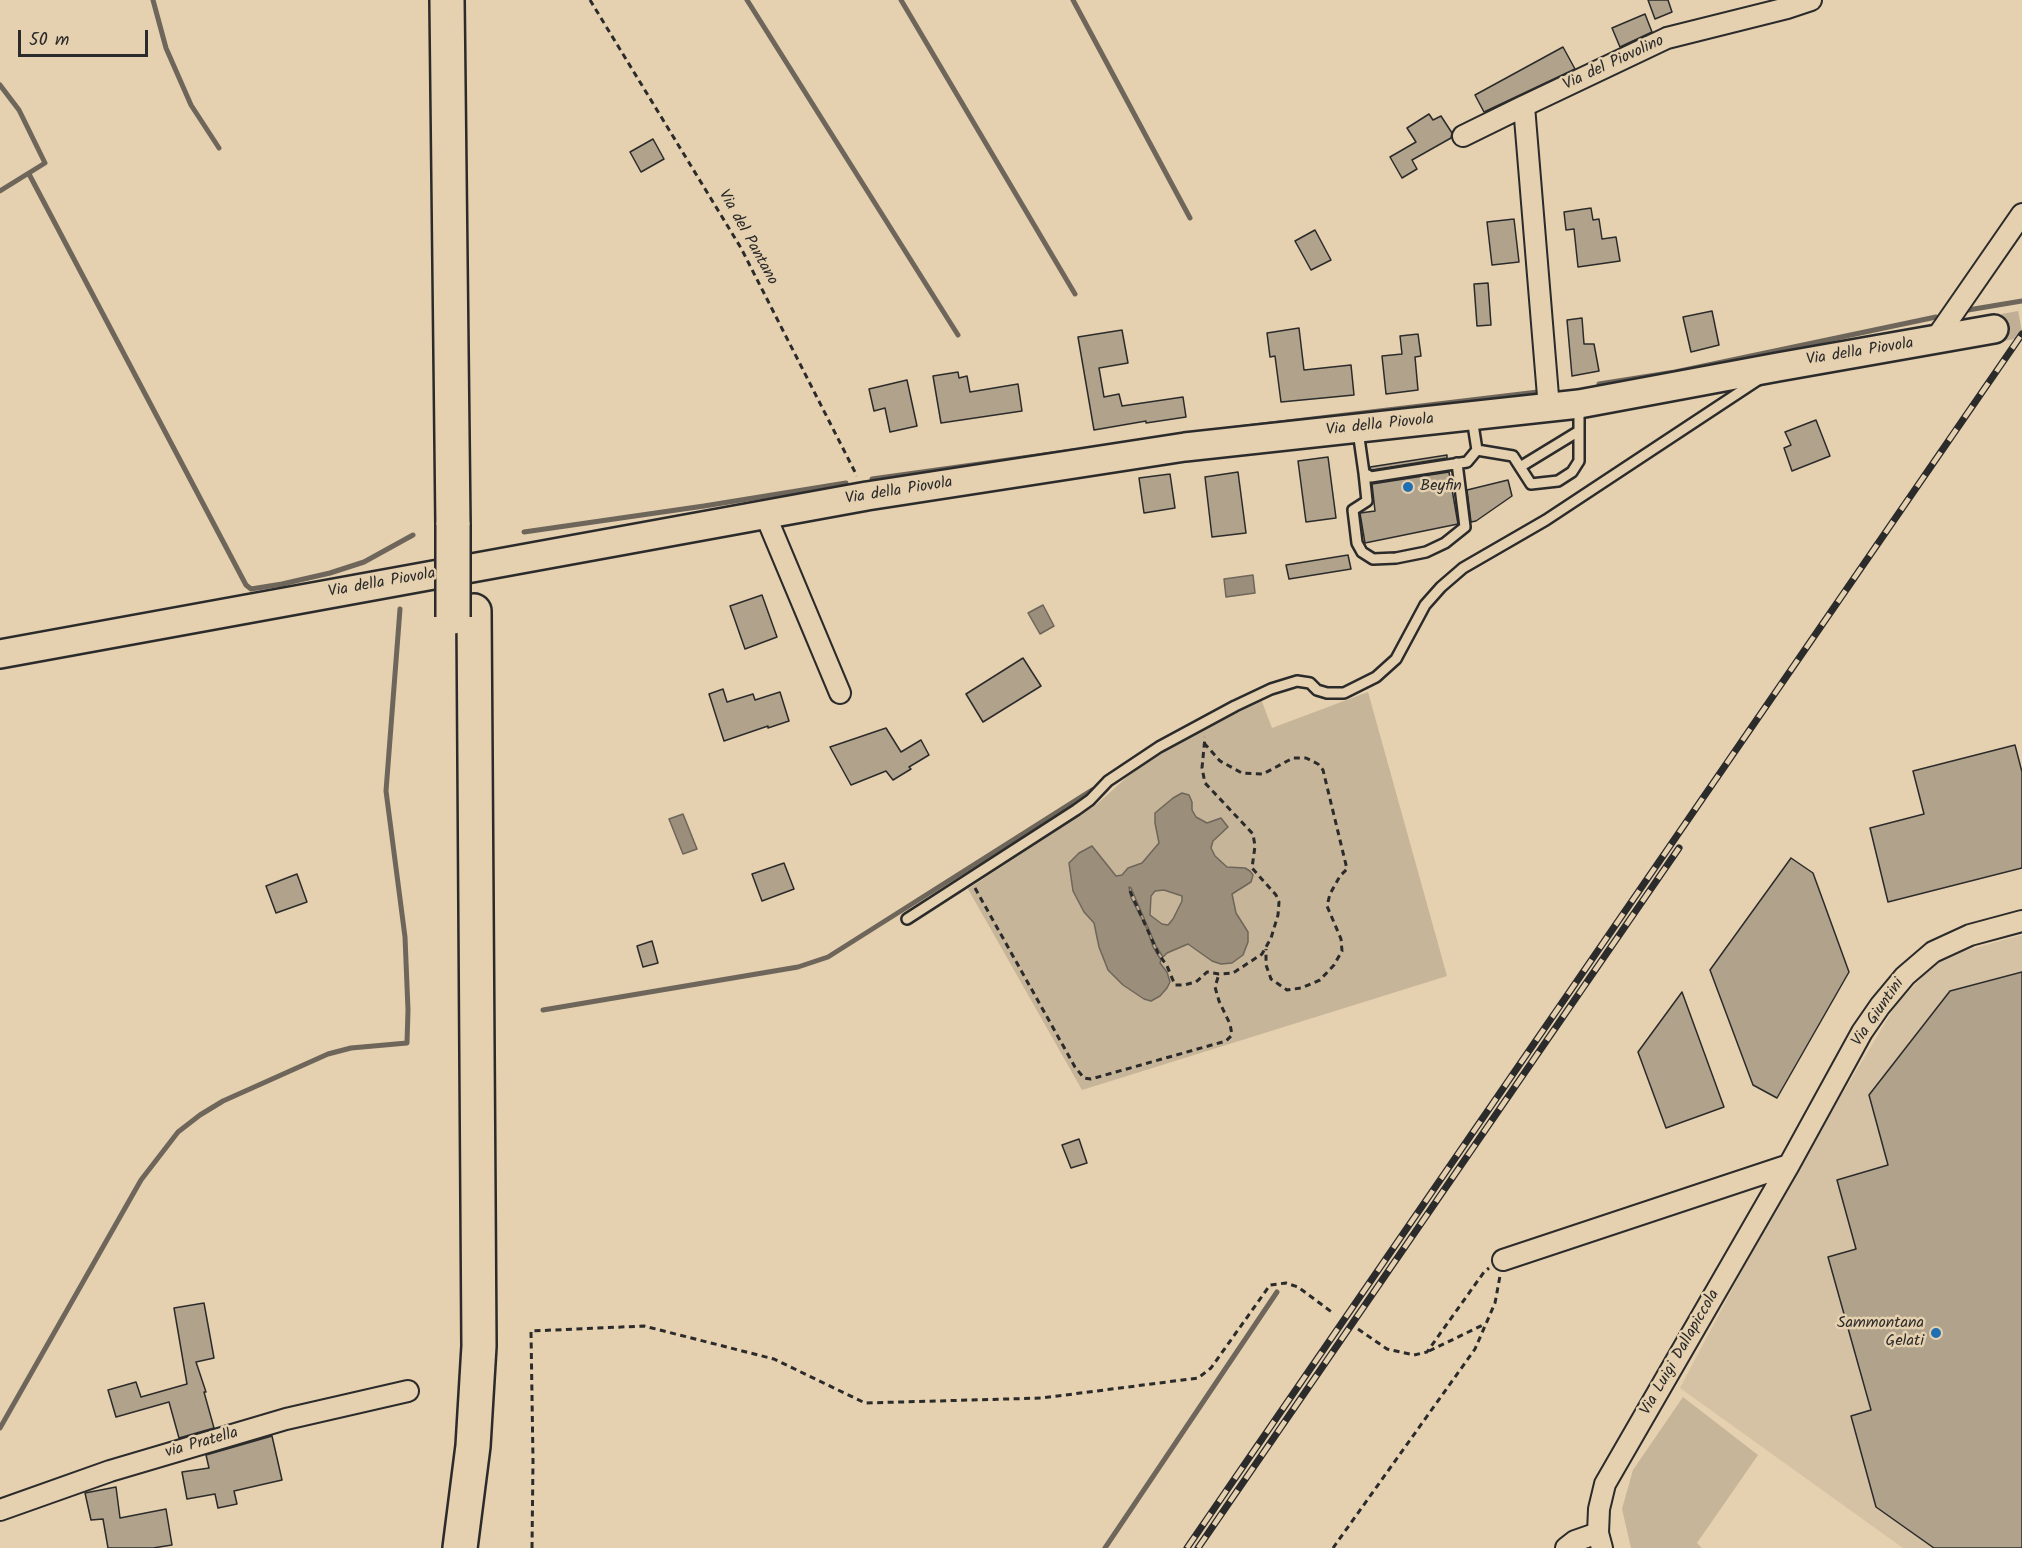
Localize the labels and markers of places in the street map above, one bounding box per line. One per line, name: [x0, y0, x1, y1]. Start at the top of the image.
place label: Beyfin: [1420, 477, 1462, 497]
marker: Beyfin: [1401, 480, 1415, 494]
place label: Sammontana Gelati: [1837, 1314, 1924, 1352]
marker: Sammontana Gelati: [1929, 1326, 1943, 1340]

